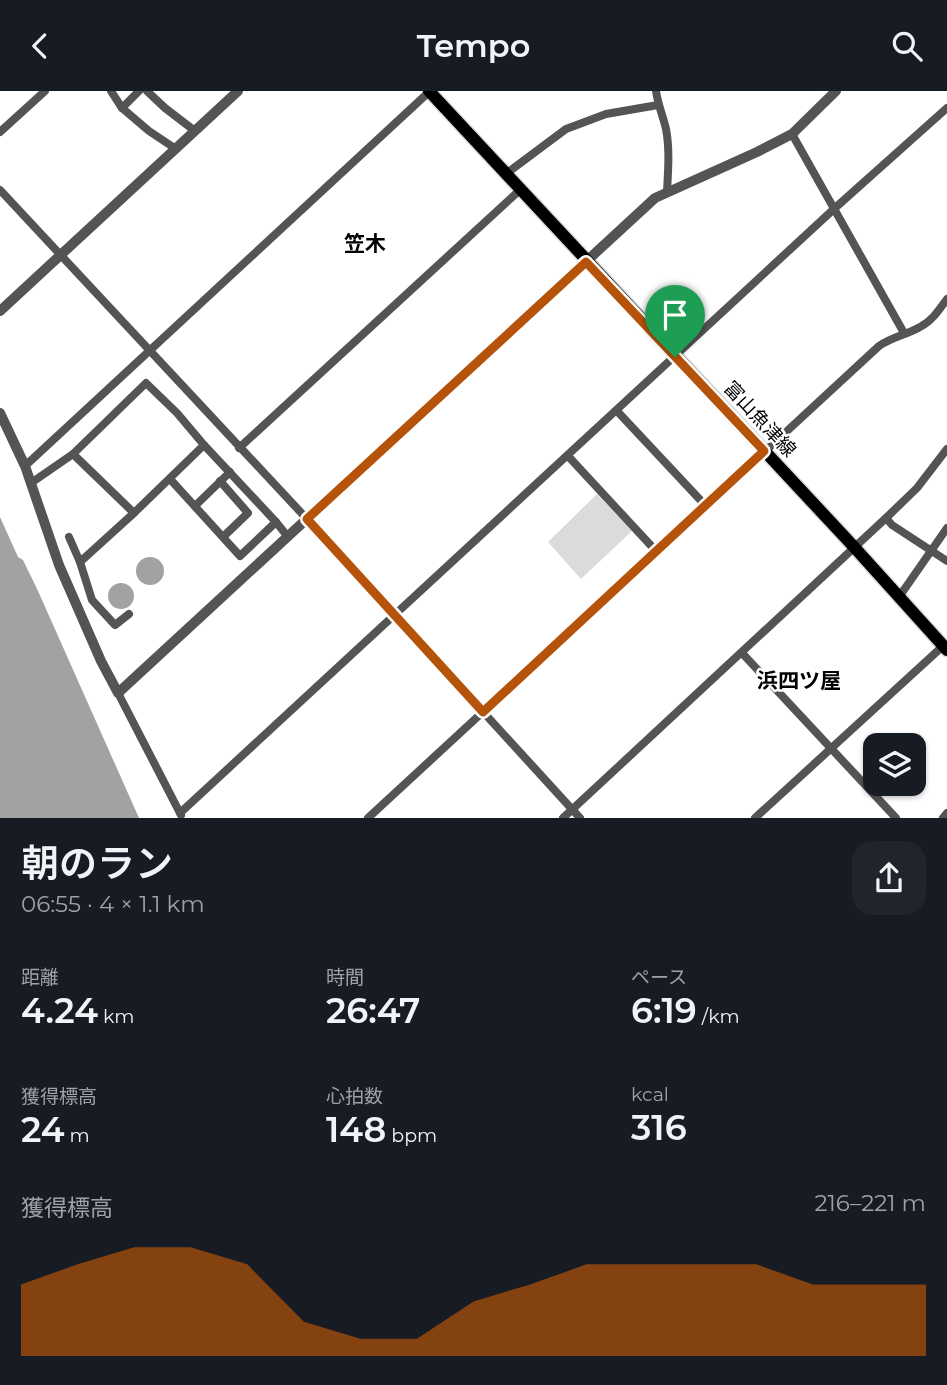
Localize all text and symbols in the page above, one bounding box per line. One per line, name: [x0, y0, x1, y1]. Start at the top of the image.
text: Tempo: [417, 26, 530, 65]
icon: back: [21, 27, 59, 65]
icon: search: [888, 27, 926, 65]
district label: 笠木: [344, 231, 386, 256]
pin: [645, 285, 705, 357]
icon: arrive: [656, 296, 694, 334]
street label: 富山魚津線: [719, 376, 801, 462]
district label: 浜四ツ屋: [757, 668, 841, 693]
map controls: [863, 733, 926, 796]
button: layers: [863, 733, 926, 796]
text: 朝のラン: [21, 840, 173, 887]
button: share: [852, 841, 926, 915]
text: 06:55 · 4 × 1.1 km: [21, 890, 205, 918]
text: 距離: [21, 966, 59, 989]
text: 時間: [326, 966, 364, 989]
text: ペース: [631, 966, 687, 989]
text: 4.24: [21, 989, 98, 1032]
text: 26:47: [326, 989, 420, 1032]
text: 6:19: [631, 989, 697, 1032]
text: km: [98, 1005, 134, 1028]
text: /km: [697, 1005, 740, 1028]
text: kcal: [631, 1083, 669, 1106]
text: 獲得標高: [21, 1085, 97, 1108]
text: 心拍数: [326, 1085, 383, 1108]
text: 316: [631, 1106, 687, 1149]
text: 24: [21, 1108, 65, 1151]
text: 148: [326, 1108, 386, 1151]
text: m: [65, 1124, 90, 1147]
text: bpm: [386, 1124, 437, 1147]
text: 216–221 m: [814, 1189, 926, 1217]
text: 獲得標高: [21, 1194, 113, 1222]

